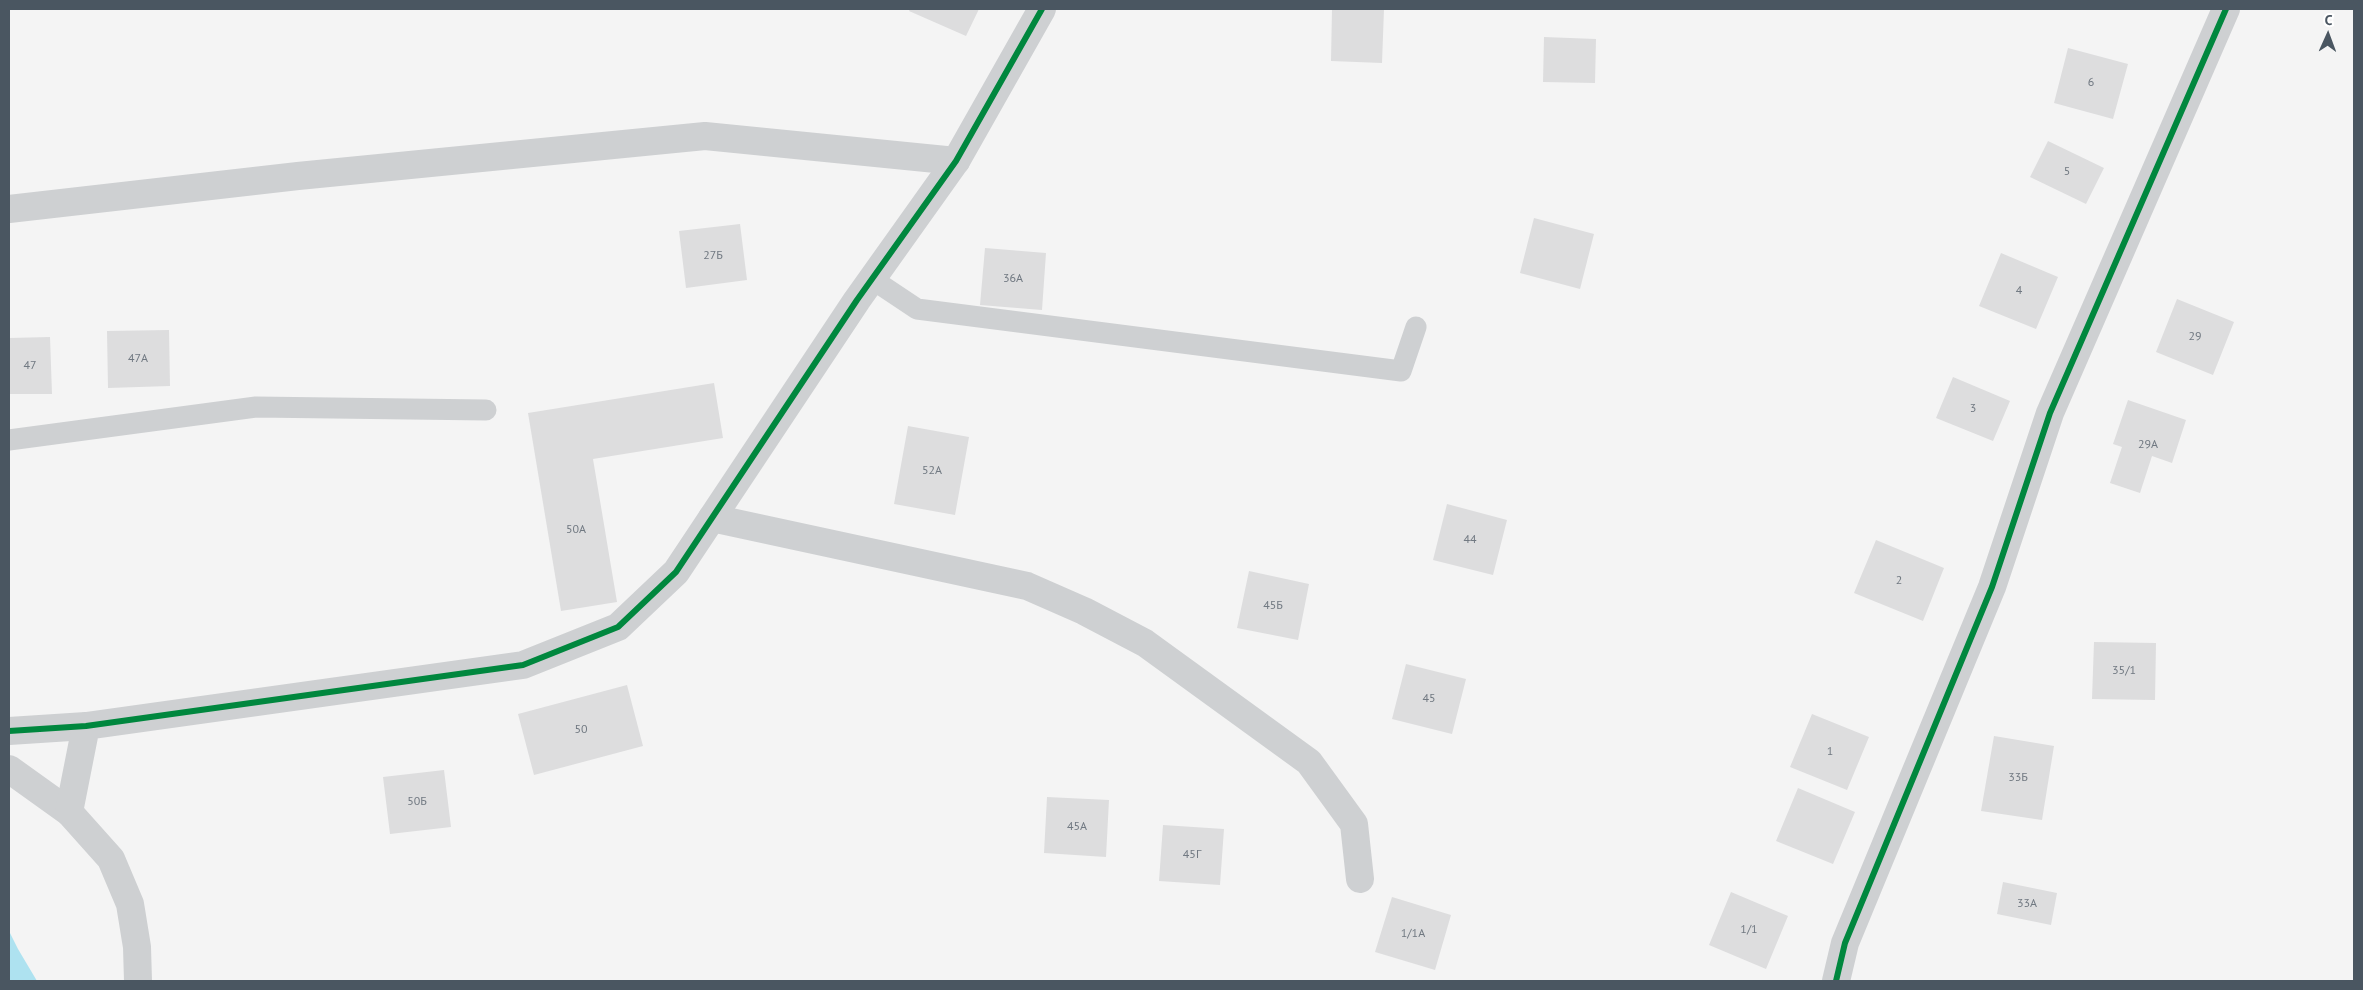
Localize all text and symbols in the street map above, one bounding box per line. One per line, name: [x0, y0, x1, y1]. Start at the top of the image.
north arrow: [2303, 10, 2353, 60]
text: С: [2324, 11, 2333, 29]
house number: 6: [2088, 76, 2094, 90]
house number: 5: [2064, 165, 2070, 179]
house number: 27Б: [703, 249, 723, 263]
house number: 36А: [1003, 272, 1023, 286]
house number: 4: [2016, 284, 2022, 298]
house number: 29: [2188, 330, 2202, 344]
house number: 47А: [128, 352, 148, 366]
house number: 47: [23, 359, 37, 373]
house number: 3: [1970, 402, 1976, 416]
house number: 29А: [2138, 438, 2158, 452]
house number: 52А: [922, 464, 942, 478]
house number: 50А: [566, 523, 586, 537]
house number: 44: [1463, 533, 1477, 547]
house number: 2: [1896, 574, 1902, 588]
house number: 45Б: [1263, 599, 1283, 613]
house number: 35/1: [2112, 664, 2136, 678]
house number: 45: [1422, 692, 1436, 706]
house number: 50: [574, 723, 588, 737]
house number: 1: [1827, 745, 1833, 759]
house number: 33Б: [2008, 771, 2028, 785]
house number: 50Б: [407, 795, 427, 809]
house number: 45А: [1067, 820, 1087, 834]
house number: 45Г: [1183, 848, 1201, 862]
house number: 33А: [2017, 897, 2037, 911]
house number: 1/1: [1740, 923, 1758, 937]
house number: 1/1А: [1401, 927, 1425, 941]

